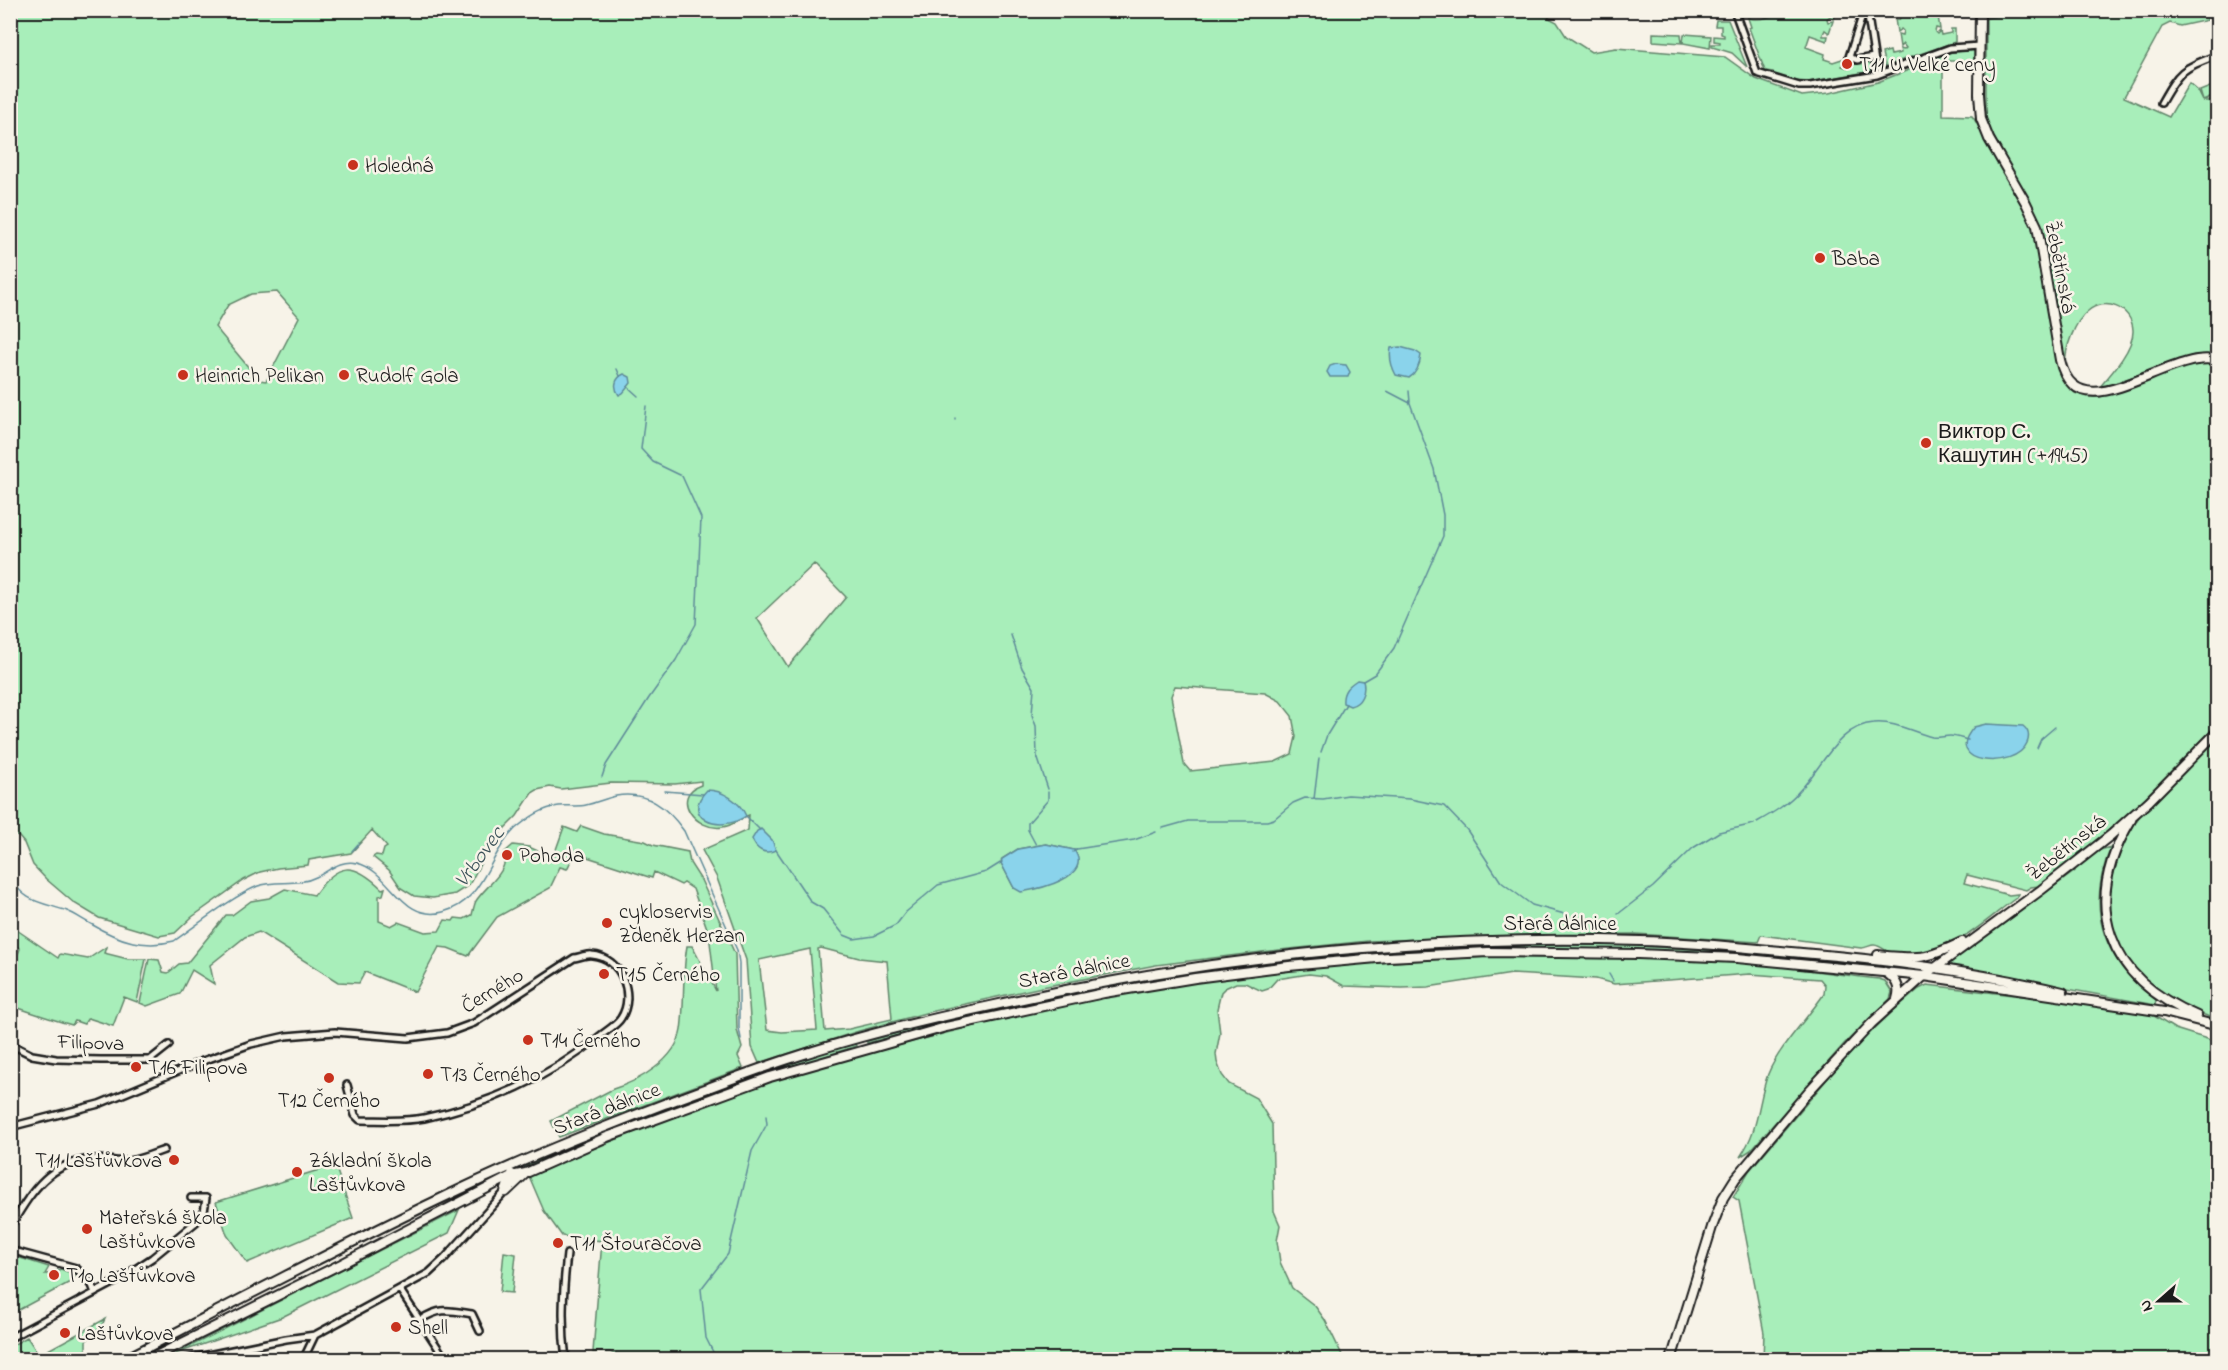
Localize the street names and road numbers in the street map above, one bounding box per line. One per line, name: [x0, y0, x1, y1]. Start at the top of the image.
street label: Žebětínská: [2035, 219, 2083, 317]
street label: Žebětínská: [2021, 808, 2114, 889]
street label: Stará dálnice: [1503, 910, 1617, 940]
street label: Stará dálnice: [1016, 946, 1133, 997]
street label: Černého: [456, 961, 530, 1022]
street label: Filipova: [56, 1028, 125, 1060]
street label: Stará dálnice: [549, 1075, 665, 1144]

